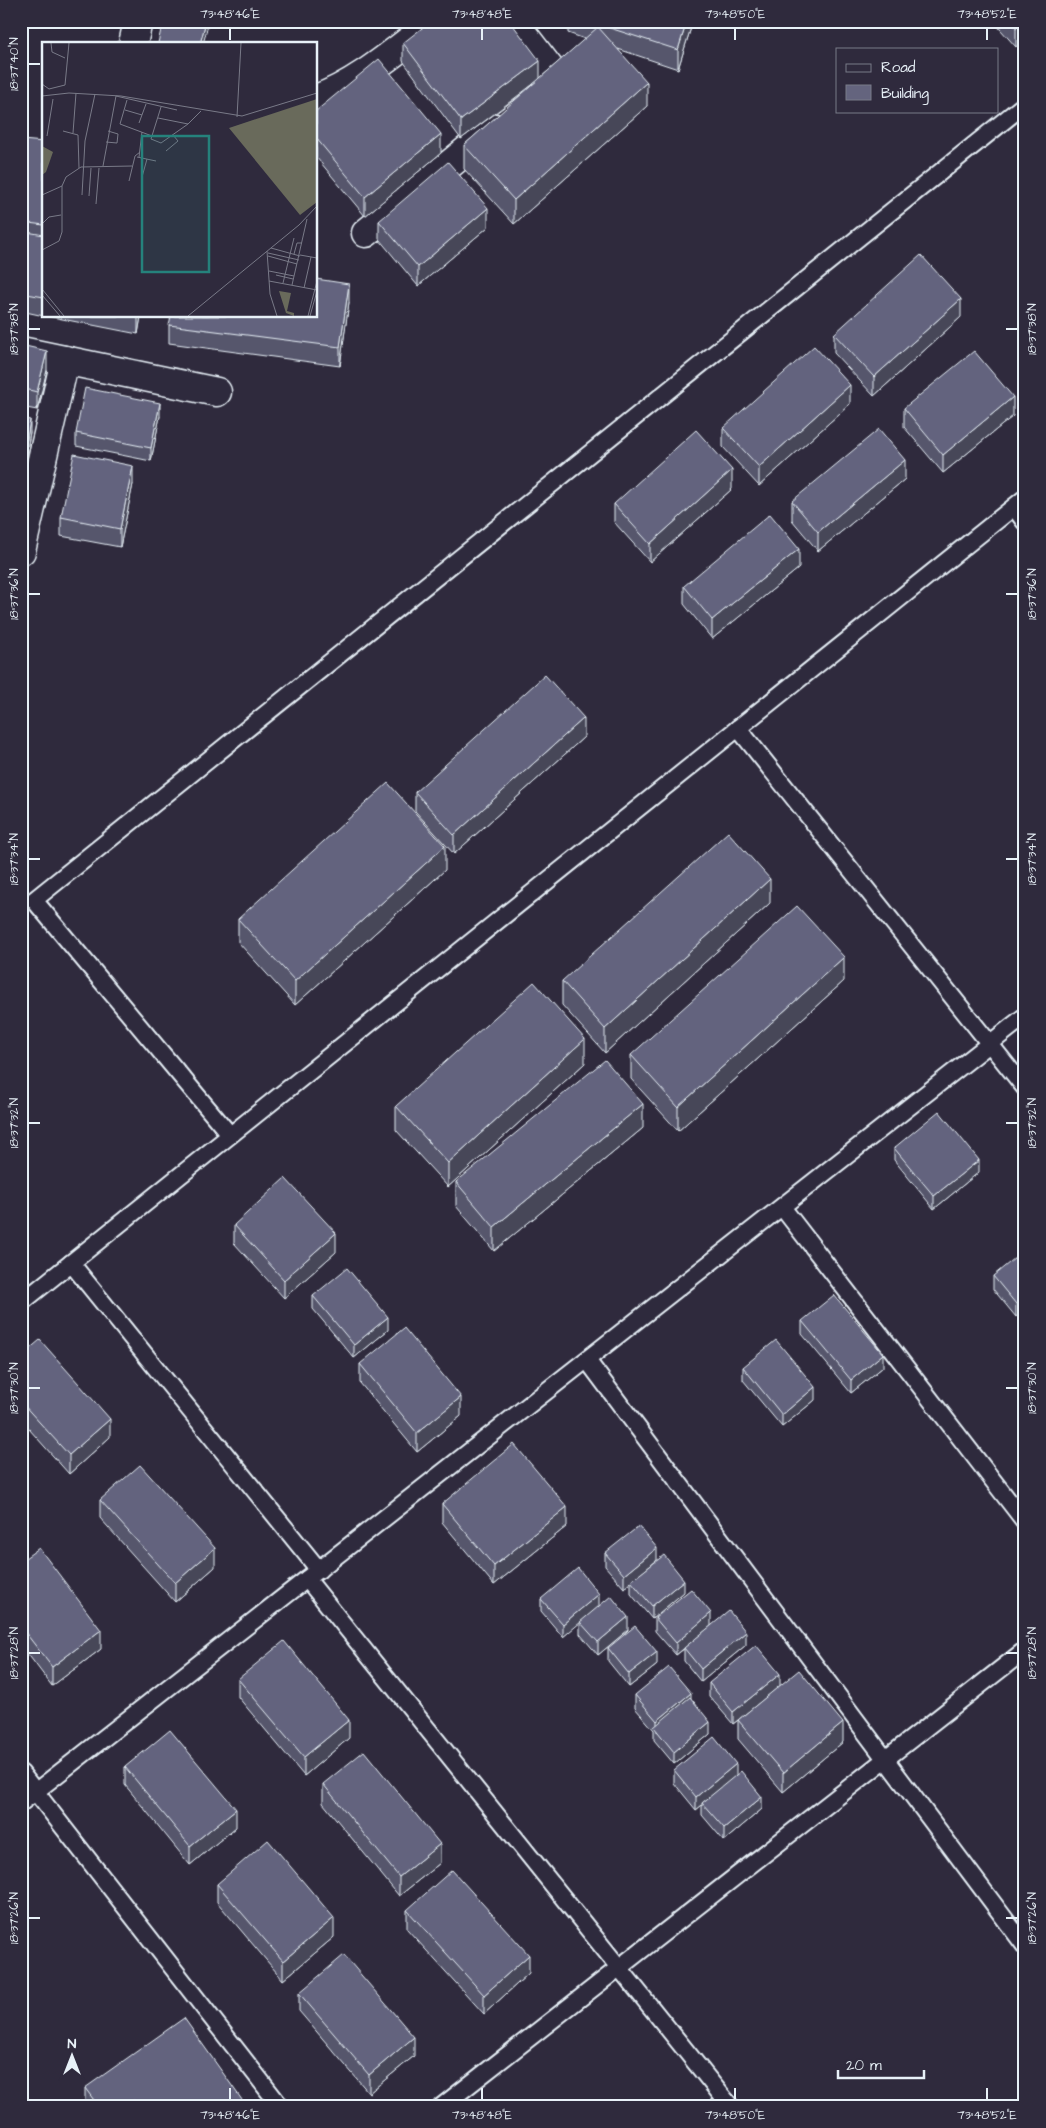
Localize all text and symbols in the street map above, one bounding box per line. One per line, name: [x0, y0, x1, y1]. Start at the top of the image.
text: 73°48'46"E: [200, 6, 260, 23]
text: 73°48'48"E: [452, 6, 512, 23]
text: 73°48'50"E: [705, 6, 765, 23]
text: 73°48'52"E: [957, 6, 1017, 23]
text: 18°37'40"N: [6, 37, 23, 91]
inset map: [42, 42, 318, 318]
legend: [836, 48, 998, 112]
text: Road: [881, 57, 916, 78]
text: Building: [881, 83, 929, 105]
text: 18°37'38"N: [6, 303, 23, 355]
text: 18°37'38"N: [1024, 303, 1041, 355]
text: 18°37'36"N: [6, 568, 23, 620]
text: 18°37'36"N: [1024, 568, 1041, 620]
text: 18°37'34"N: [6, 833, 23, 885]
text: 18°37'34"N: [1024, 833, 1041, 885]
text: 18°37'32"N: [6, 1097, 23, 1148]
text: 18°37'32"N: [1024, 1097, 1041, 1148]
text: 18°37'30"N: [6, 1362, 23, 1414]
text: 18°37'30"N: [1024, 1362, 1041, 1414]
text: 18°37'28"N: [6, 1626, 23, 1679]
text: 18°37'28"N: [1024, 1626, 1041, 1679]
text: 18°37'26"N: [6, 1891, 23, 1944]
text: 18°37'26"N: [1024, 1891, 1041, 1944]
north arrow: [48, 2030, 98, 2080]
text: N: [68, 2034, 77, 2054]
scale bar: [838, 2048, 925, 2080]
text: 20 m: [846, 2055, 882, 2076]
text: 73°48'46"E: [200, 2107, 260, 2124]
text: 73°48'48"E: [452, 2107, 512, 2124]
text: 73°48'50"E: [705, 2107, 765, 2124]
text: 73°48'52"E: [957, 2107, 1017, 2124]

